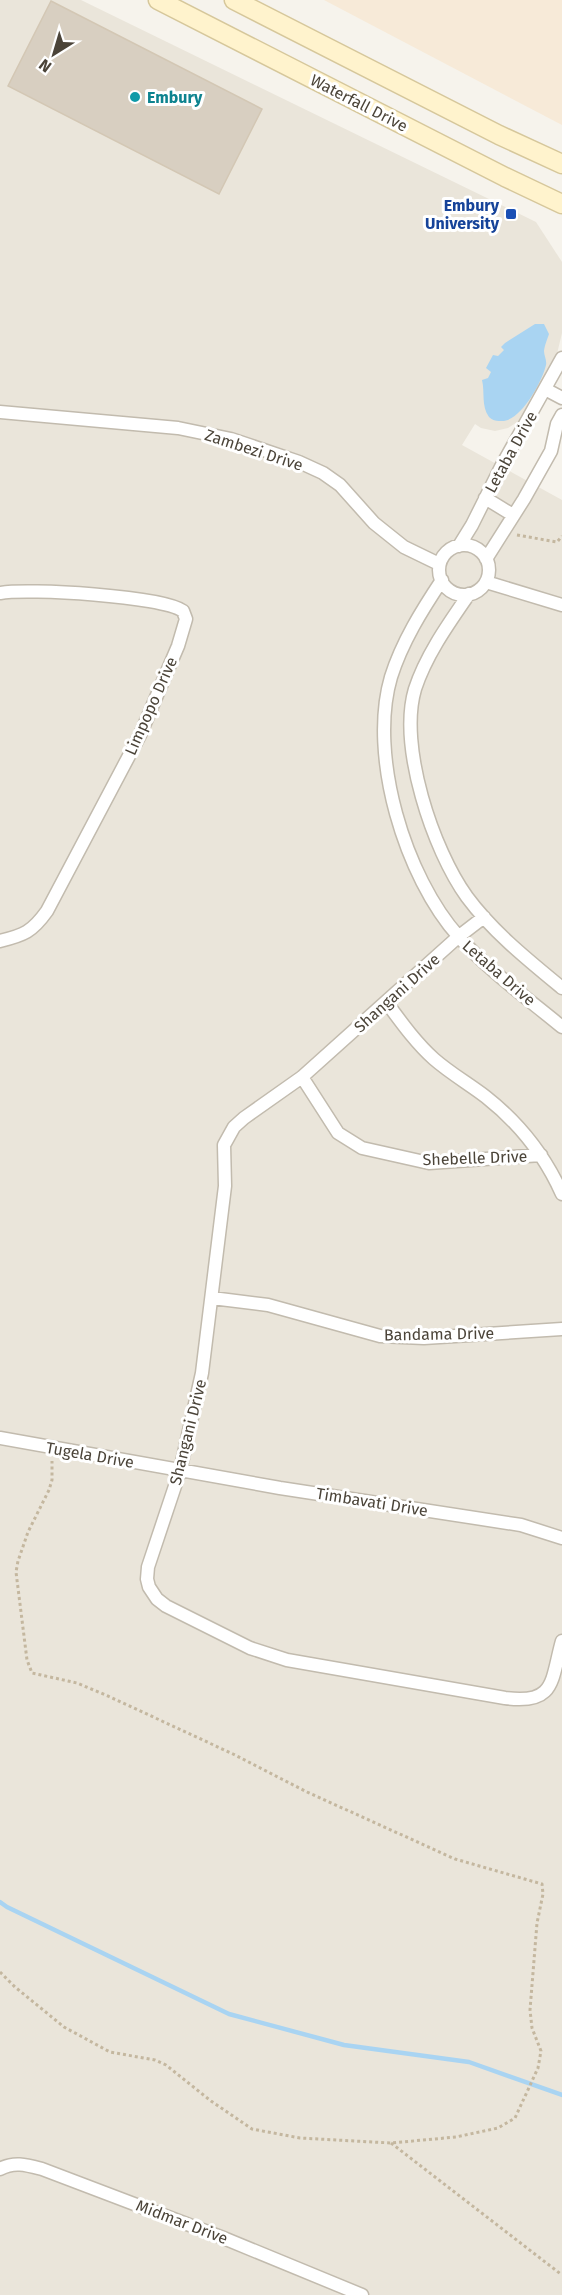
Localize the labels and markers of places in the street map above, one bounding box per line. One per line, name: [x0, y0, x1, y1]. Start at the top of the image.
place label: Embury: [147, 88, 203, 107]
marker: Embury: [128, 90, 142, 104]
place label: Embury University: [425, 196, 500, 233]
marker: Embury University: [504, 207, 518, 221]

